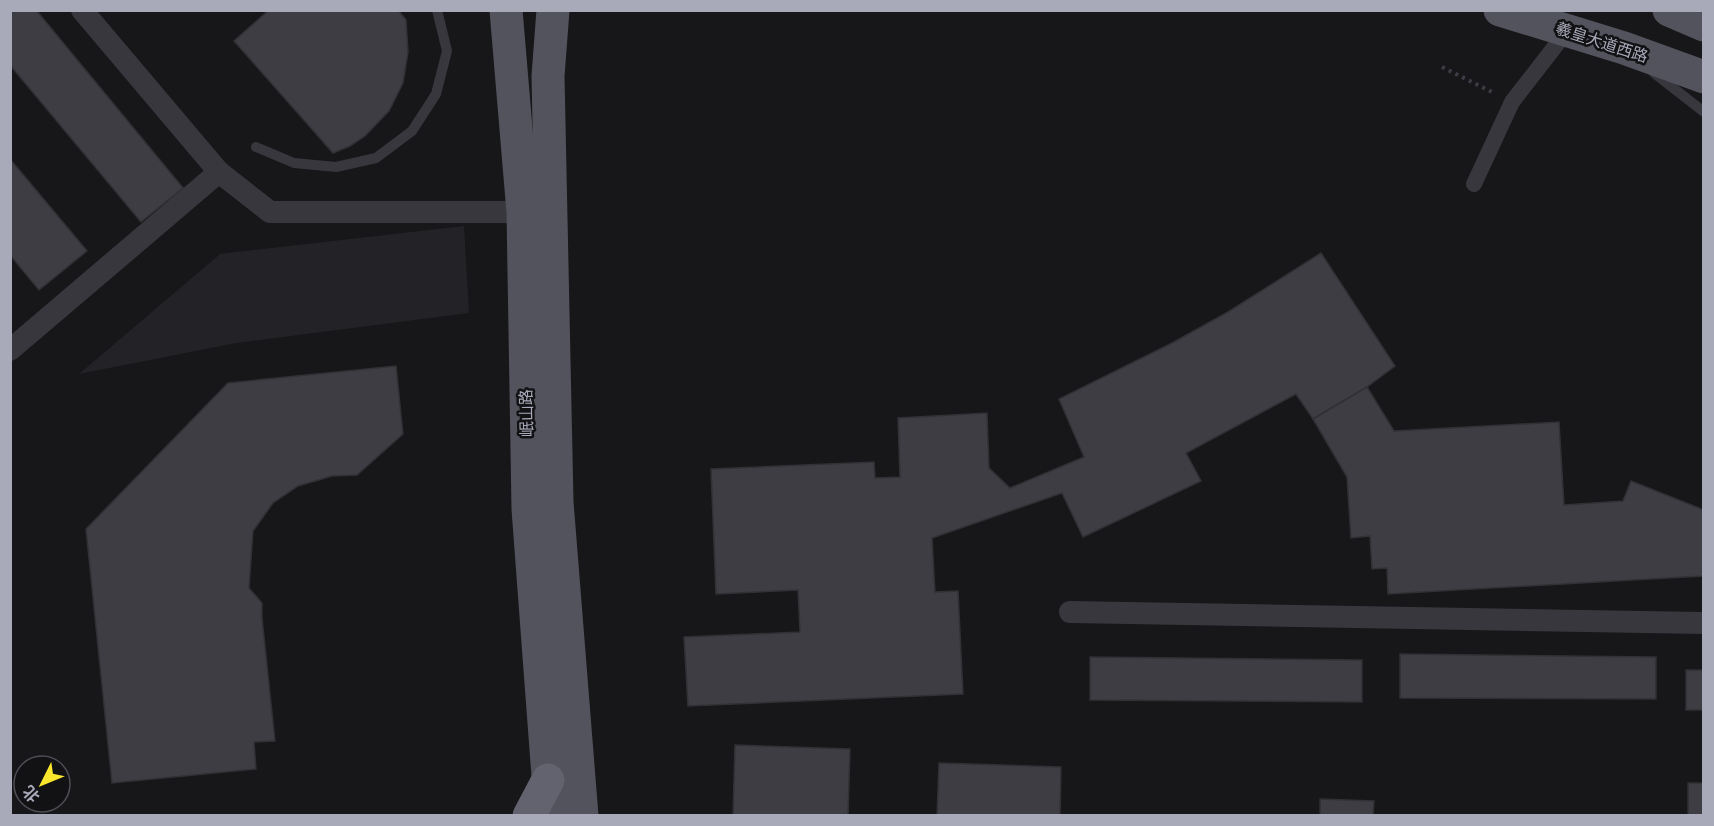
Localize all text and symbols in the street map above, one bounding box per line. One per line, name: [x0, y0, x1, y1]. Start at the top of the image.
street label: 羲皇大道西路: [1553, 19, 1650, 66]
street label: 岷山路: [517, 389, 536, 437]
north arrow: [12, 754, 72, 814]
text: 北: [19, 782, 44, 806]

